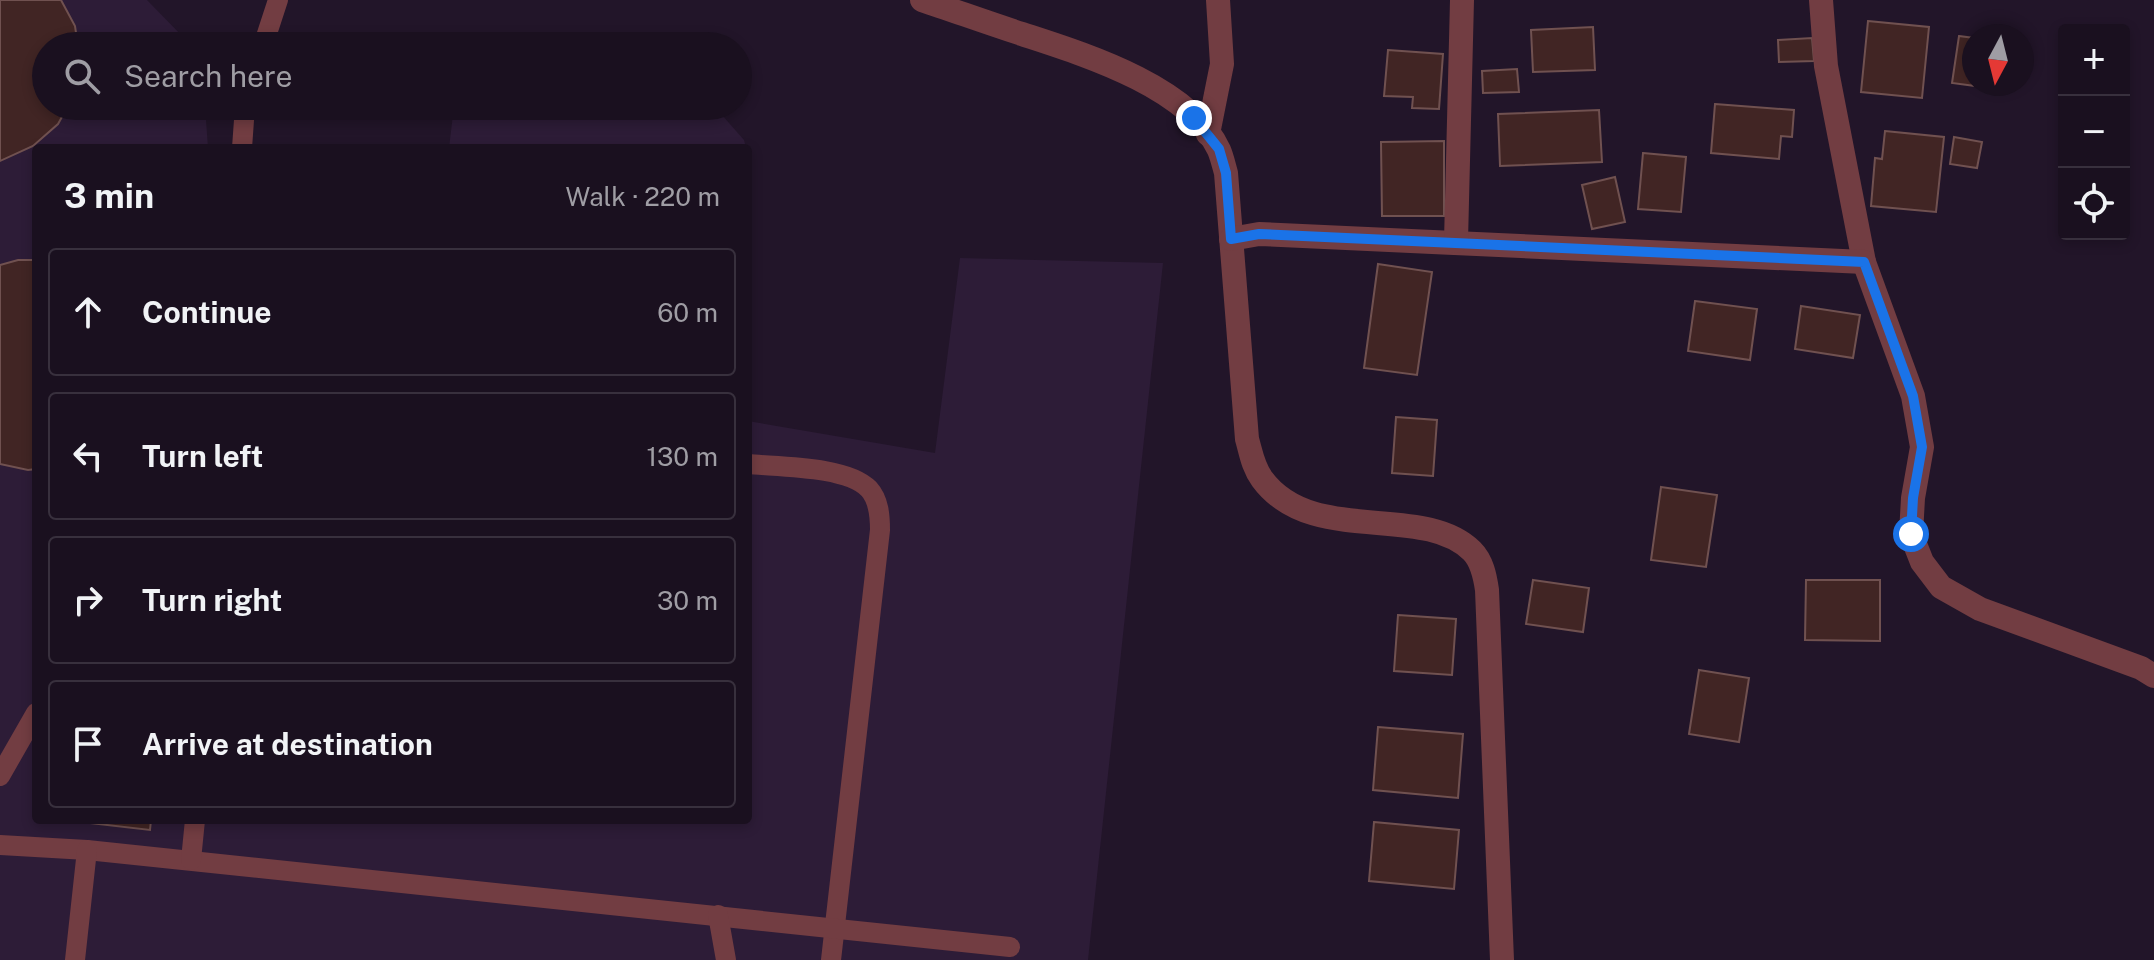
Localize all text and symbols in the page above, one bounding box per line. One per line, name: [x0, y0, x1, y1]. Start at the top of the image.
north arrow: [1962, 24, 2034, 96]
map controls: [2058, 24, 2130, 240]
button: +: [2058, 24, 2130, 96]
search box: [32, 32, 752, 120]
icon: search: [60, 54, 104, 98]
text: Search here: [124, 58, 292, 94]
button: −: [2058, 96, 2130, 168]
route end: [1176, 100, 1212, 136]
button: locate: [2058, 168, 2130, 240]
text: 3 min: [64, 176, 154, 216]
text: Walk · 220 m: [565, 181, 720, 212]
icon: ahead: [66, 290, 110, 334]
text: Continue: [142, 294, 272, 330]
text: 60 m: [657, 297, 718, 328]
icon: left: [66, 434, 110, 478]
text: Turn left: [142, 438, 263, 474]
text: 130 m: [646, 441, 718, 472]
route start: [1893, 516, 1929, 552]
icon: right: [66, 578, 110, 622]
text: Turn right: [142, 582, 282, 618]
text: 30 m: [657, 585, 718, 616]
icon: arrive: [66, 722, 110, 766]
text: Arrive at destination: [142, 726, 433, 762]

